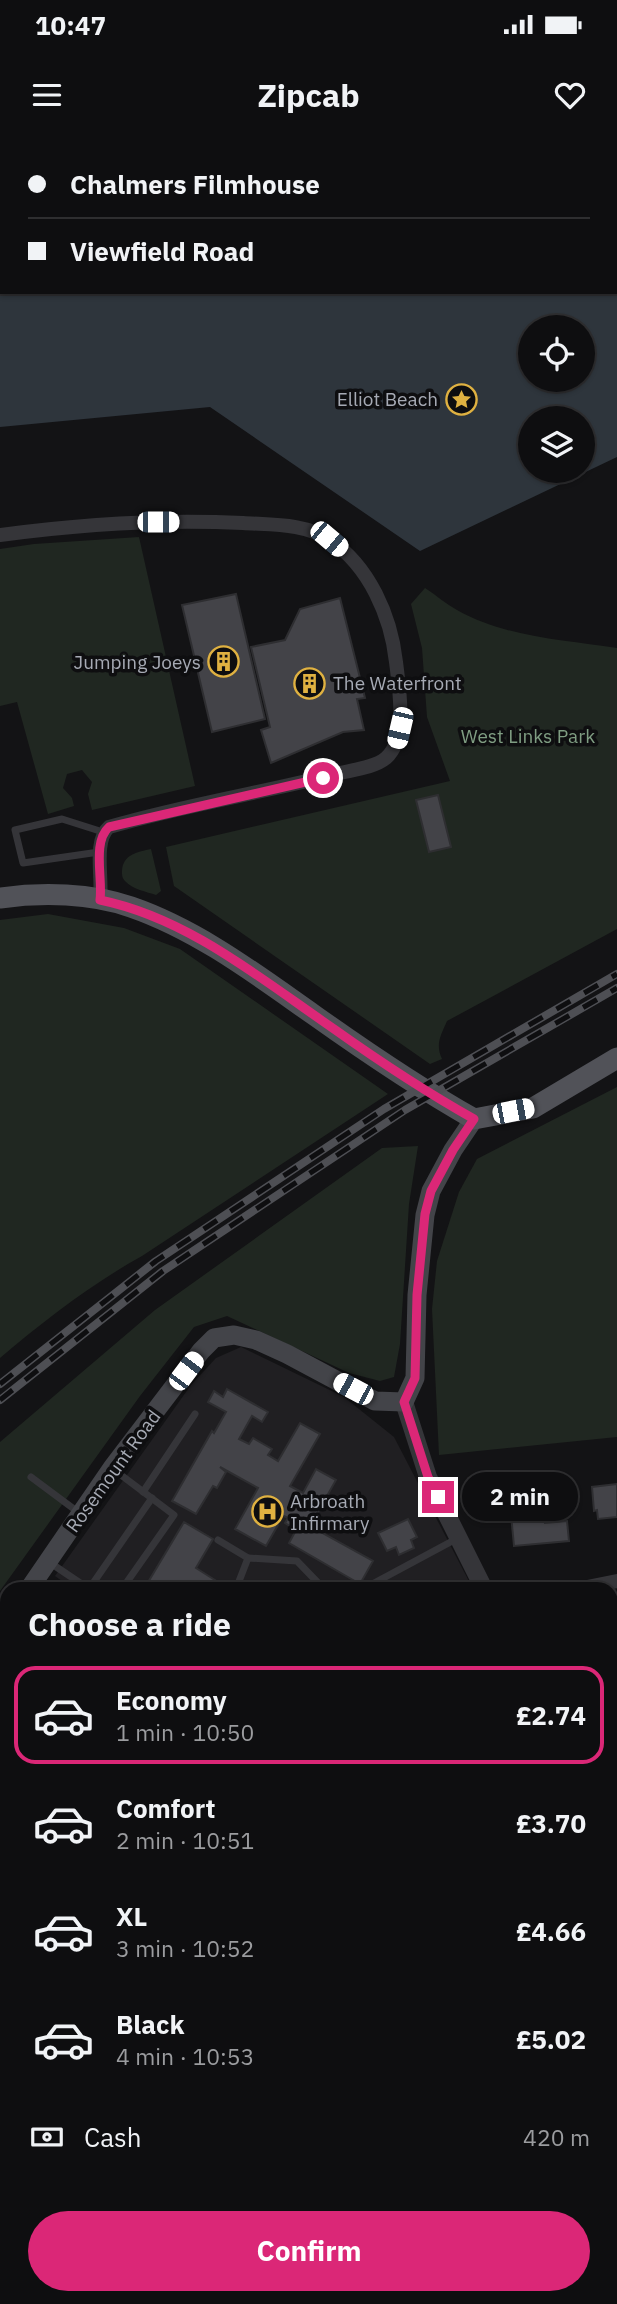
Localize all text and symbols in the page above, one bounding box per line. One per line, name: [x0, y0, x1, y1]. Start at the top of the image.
text: 10:47: [35, 8, 106, 42]
text: Zipcab: [257, 74, 360, 116]
icon: menu: [28, 76, 66, 114]
icon: heart: [551, 76, 589, 114]
text: Chalmers Filmhouse: [70, 167, 320, 201]
text: Viewfield Road: [70, 234, 254, 268]
map controls: [518, 315, 595, 483]
button: locate: [518, 315, 595, 392]
place icon: Elliot Beach: [444, 382, 478, 416]
place label: Elliot Beach: [337, 387, 438, 411]
button: layers: [518, 406, 595, 483]
car: [138, 512, 180, 533]
car: [307, 517, 352, 561]
building icon: Jumping Joeys: [207, 645, 241, 679]
place label: Jumping Joeys: [74, 650, 201, 674]
building icon: The Waterfront: [293, 666, 327, 700]
place label: The Waterfront: [333, 671, 462, 695]
car: [386, 705, 415, 751]
park label: West Links Park: [461, 724, 595, 748]
route start: [307, 762, 339, 794]
car: [491, 1097, 536, 1125]
car: [165, 1348, 208, 1394]
car: [330, 1370, 377, 1408]
street label: Rosemount Road: [60, 1405, 166, 1537]
callout: 2 min: [462, 1472, 578, 1522]
route end: [422, 1481, 454, 1513]
text: 2 min: [490, 1481, 550, 1511]
place label: Arbroath Infirmary: [290, 1489, 370, 1535]
hospital icon: Arbroath Infirmary: [250, 1495, 284, 1529]
text: Choose a ride: [28, 1603, 231, 1645]
text: Economy: [116, 1683, 227, 1717]
icon: car: [32, 1684, 95, 1747]
text: £2.74: [516, 1698, 586, 1732]
text: 1 min · 10:50: [116, 1717, 254, 1747]
text: Comfort: [116, 1791, 215, 1825]
icon: car: [32, 1792, 95, 1855]
text: £3.70: [516, 1806, 586, 1840]
text: 2 min · 10:51: [116, 1825, 254, 1855]
text: XL: [116, 1899, 147, 1933]
icon: car: [32, 1900, 95, 1963]
text: £4.66: [516, 1914, 586, 1948]
text: 3 min · 10:52: [116, 1933, 254, 1963]
text: Black: [116, 2007, 184, 2041]
icon: car: [32, 2008, 95, 2071]
text: £5.02: [516, 2022, 586, 2056]
text: 4 min · 10:53: [116, 2041, 254, 2071]
icon: cash: [28, 2118, 66, 2156]
text: Cash: [84, 2120, 141, 2154]
text: 420 m: [523, 2122, 590, 2152]
button: Confirm: [28, 2211, 590, 2291]

